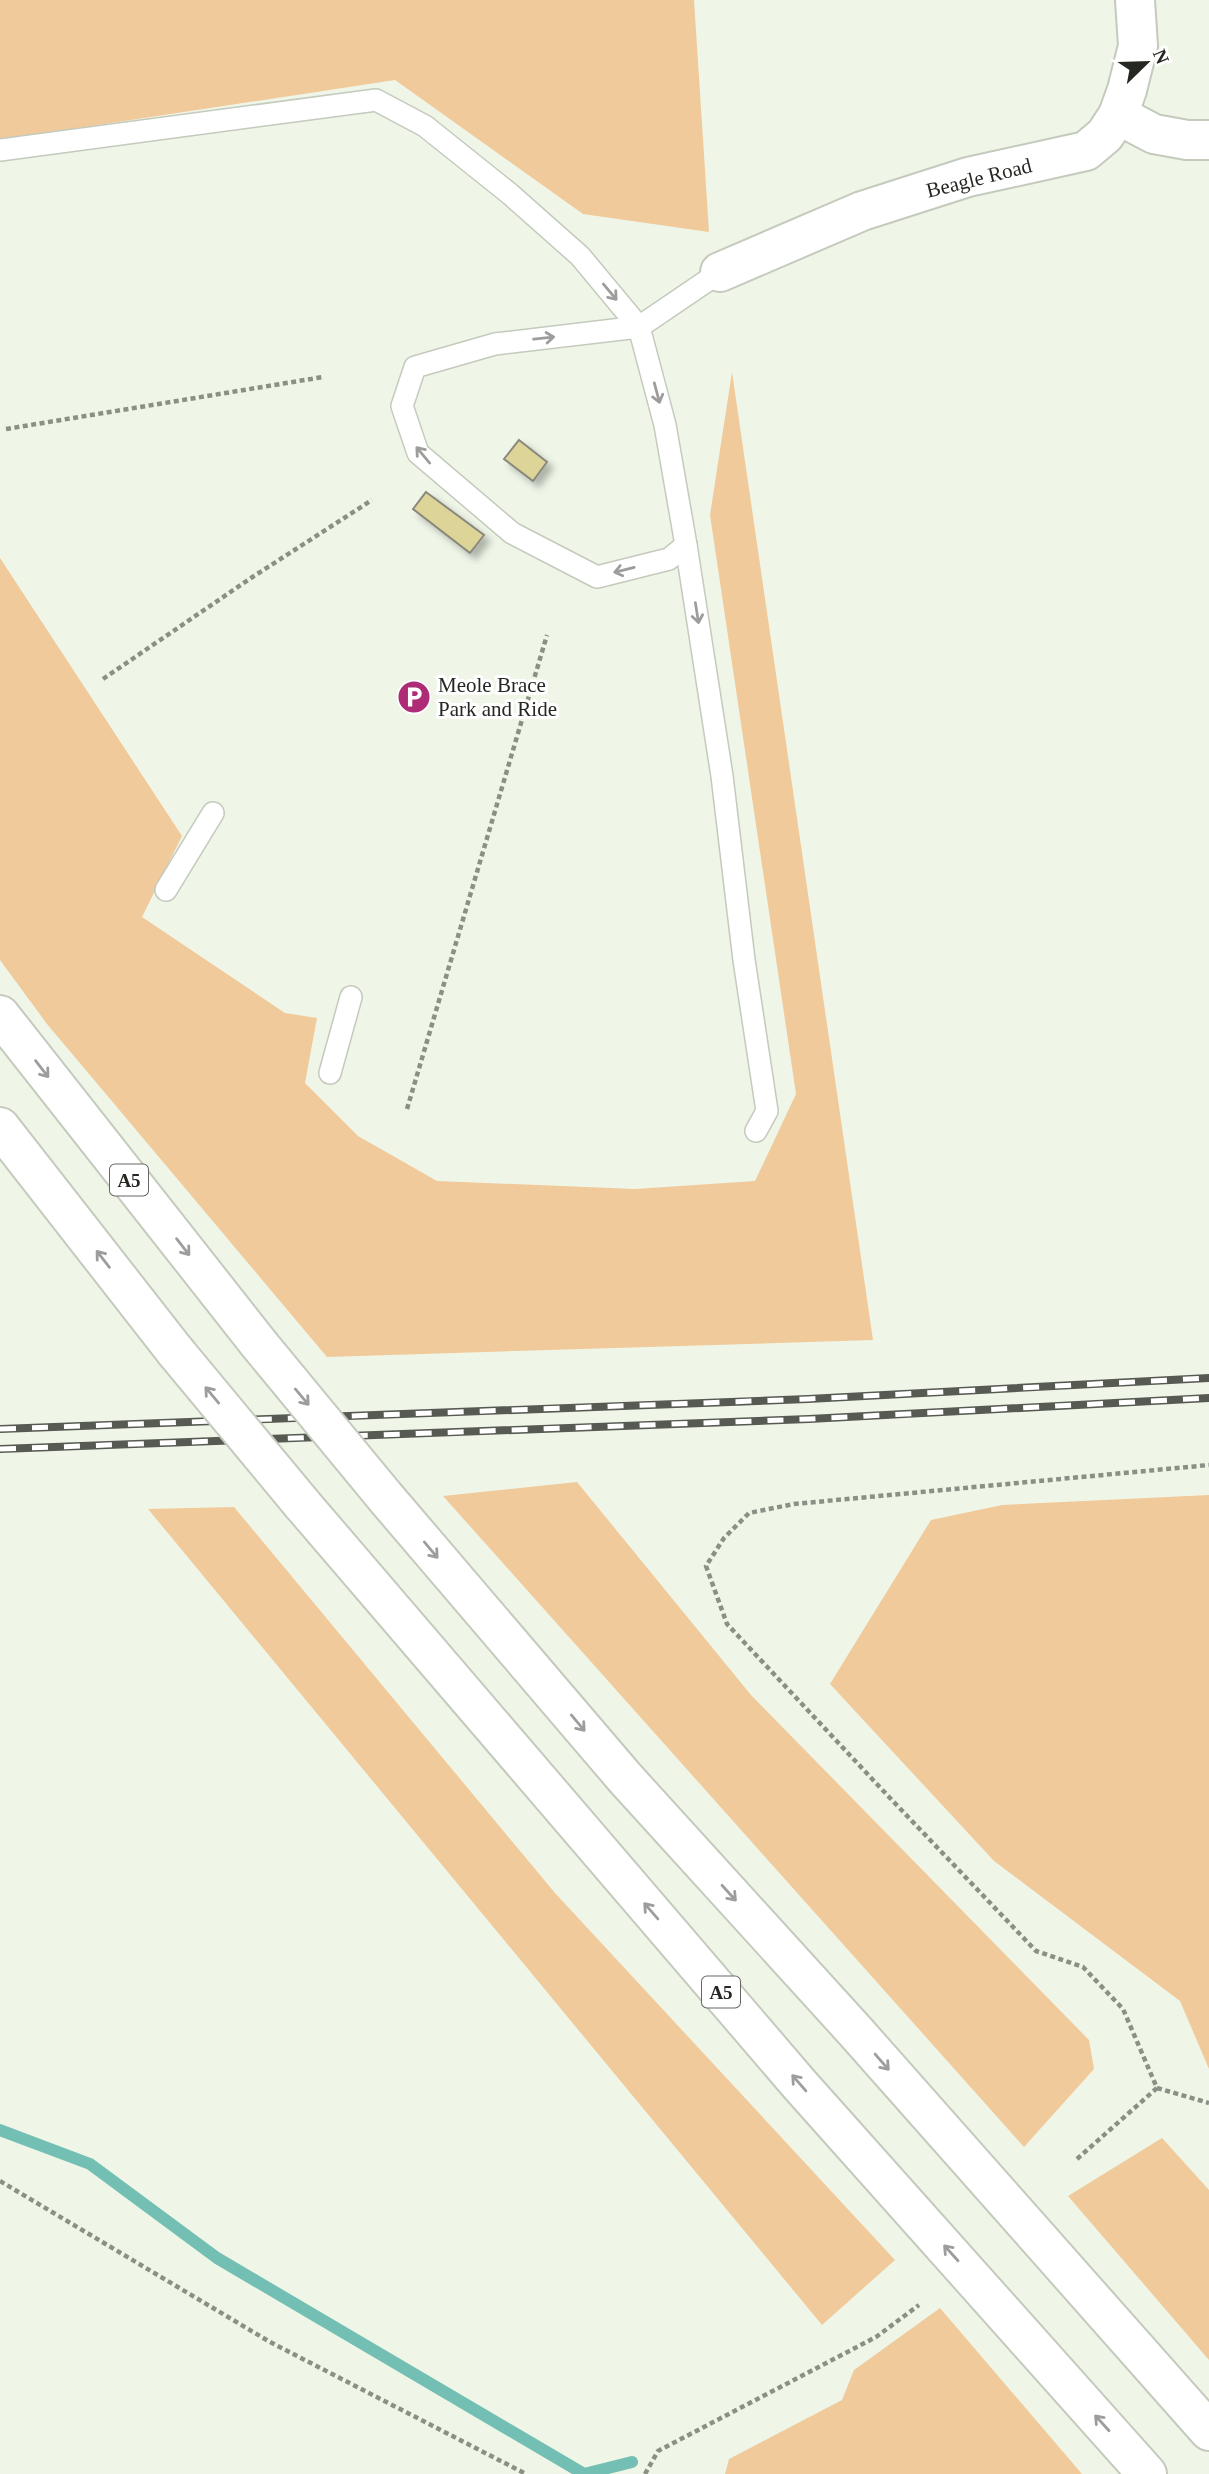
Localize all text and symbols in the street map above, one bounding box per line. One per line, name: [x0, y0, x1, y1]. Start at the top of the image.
north arrow: [1111, 28, 1181, 98]
text: N: [1149, 46, 1174, 67]
street label: Beagle Road: [924, 153, 1035, 203]
one-way arrow: [602, 282, 617, 300]
one-way arrow: [532, 331, 555, 344]
one-way arrow: [651, 382, 664, 404]
one-way arrow: [415, 446, 431, 464]
one-way arrow: [613, 564, 636, 577]
one-way arrow: [690, 601, 703, 623]
place label: Meole Brace Park and Ride: [438, 673, 557, 721]
parking icon: Meole Brace Park and Ride: [395, 678, 433, 716]
one-way arrow: [35, 1059, 50, 1077]
road number: A5: [110, 1164, 148, 1196]
one-way arrow: [175, 1238, 190, 1256]
one-way arrow: [95, 1250, 110, 1268]
one-way arrow: [204, 1387, 219, 1405]
one-way arrow: [295, 1387, 310, 1405]
one-way arrow: [423, 1541, 439, 1559]
one-way arrow: [570, 1714, 586, 1732]
one-way arrow: [721, 1884, 738, 1901]
one-way arrow: [643, 1902, 659, 1920]
road number: A5: [702, 1976, 740, 2008]
one-way arrow: [874, 2053, 890, 2071]
one-way arrow: [791, 2075, 807, 2093]
one-way arrow: [942, 2245, 959, 2262]
one-way arrow: [1094, 2414, 1110, 2432]

